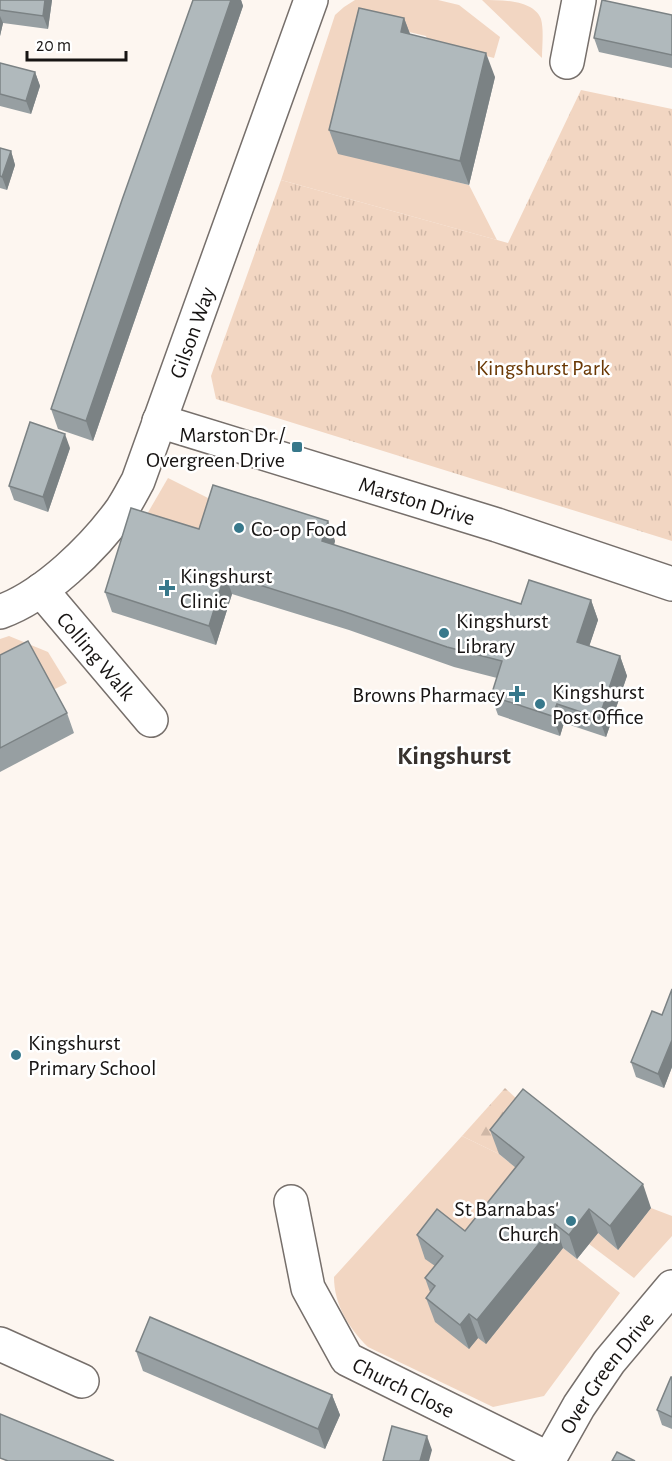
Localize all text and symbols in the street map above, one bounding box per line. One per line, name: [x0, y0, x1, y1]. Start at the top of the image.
scale bar: [27, 24, 126, 62]
text: 20 m: [36, 37, 71, 55]
street label: Gilson Way: [166, 283, 219, 381]
park label: Kingshurst Park: [476, 357, 610, 379]
place label: Marston Dr / Overgreen Drive: [146, 424, 286, 471]
marker: Marston Dr / Overgreen Drive: [290, 440, 304, 454]
street label: Marston Drive: [356, 473, 478, 530]
place label: Co-op Food: [251, 518, 347, 540]
marker: Co-op Food: [232, 521, 246, 535]
place label: Kingshurst Clinic: [180, 565, 272, 612]
marker: Kingshurst Clinic: [158, 579, 176, 597]
street label: Colling Walk: [53, 608, 139, 705]
place label: Kingshurst Library: [456, 610, 548, 657]
marker: Kingshurst Library: [437, 626, 451, 640]
place label: Kingshurst Post Office: [552, 681, 644, 728]
place label: Browns Pharmacy: [352, 684, 506, 706]
marker: Browns Pharmacy: [510, 687, 524, 701]
marker: Kingshurst Post Office: [533, 697, 547, 711]
district label: Kingshurst: [397, 743, 511, 769]
place label: Kingshurst Primary School: [28, 1032, 156, 1079]
marker: Kingshurst Primary School: [9, 1048, 23, 1062]
place label: St Barnabas' Church: [454, 1198, 559, 1245]
marker: St Barnabas' Church: [564, 1214, 578, 1228]
street label: Over Green Drive: [556, 1308, 658, 1438]
street label: Church Close: [349, 1354, 458, 1422]

